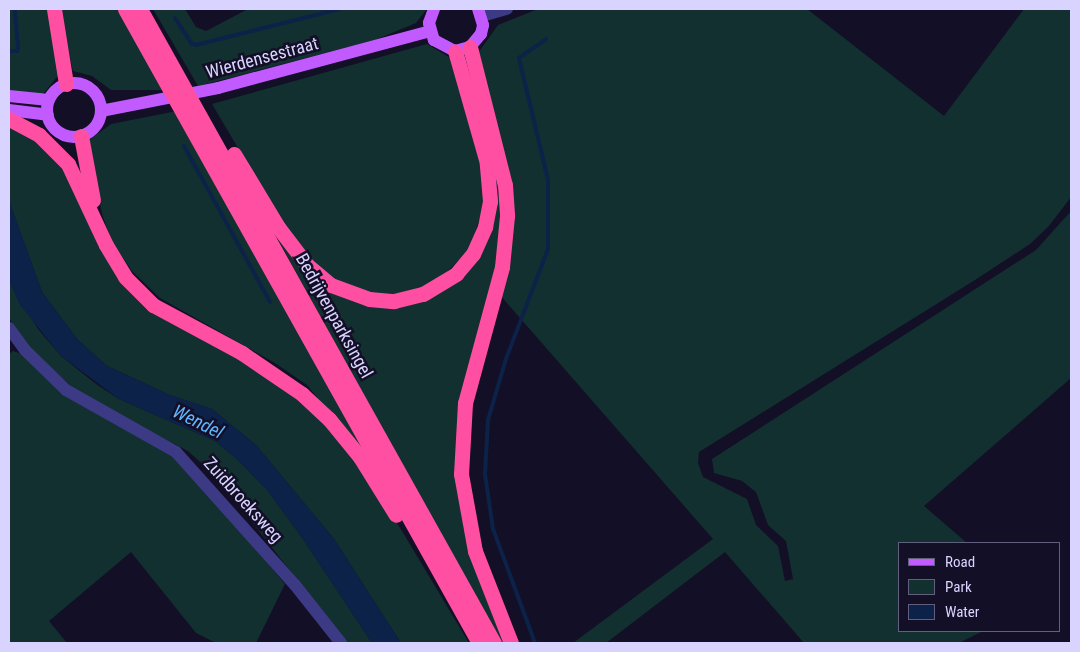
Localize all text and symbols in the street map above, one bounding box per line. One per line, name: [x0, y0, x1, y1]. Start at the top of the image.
street label: Wierdensestraat: [203, 33, 321, 83]
street label: Bedrijvenparksingel: [291, 250, 377, 382]
water label: Wendel: [169, 400, 227, 444]
street label: Zuidbroeksweg: [199, 453, 287, 547]
legend: [898, 542, 1060, 632]
text: Road: [945, 553, 975, 571]
text: Park: [945, 578, 972, 596]
text: Water: [945, 603, 979, 621]

